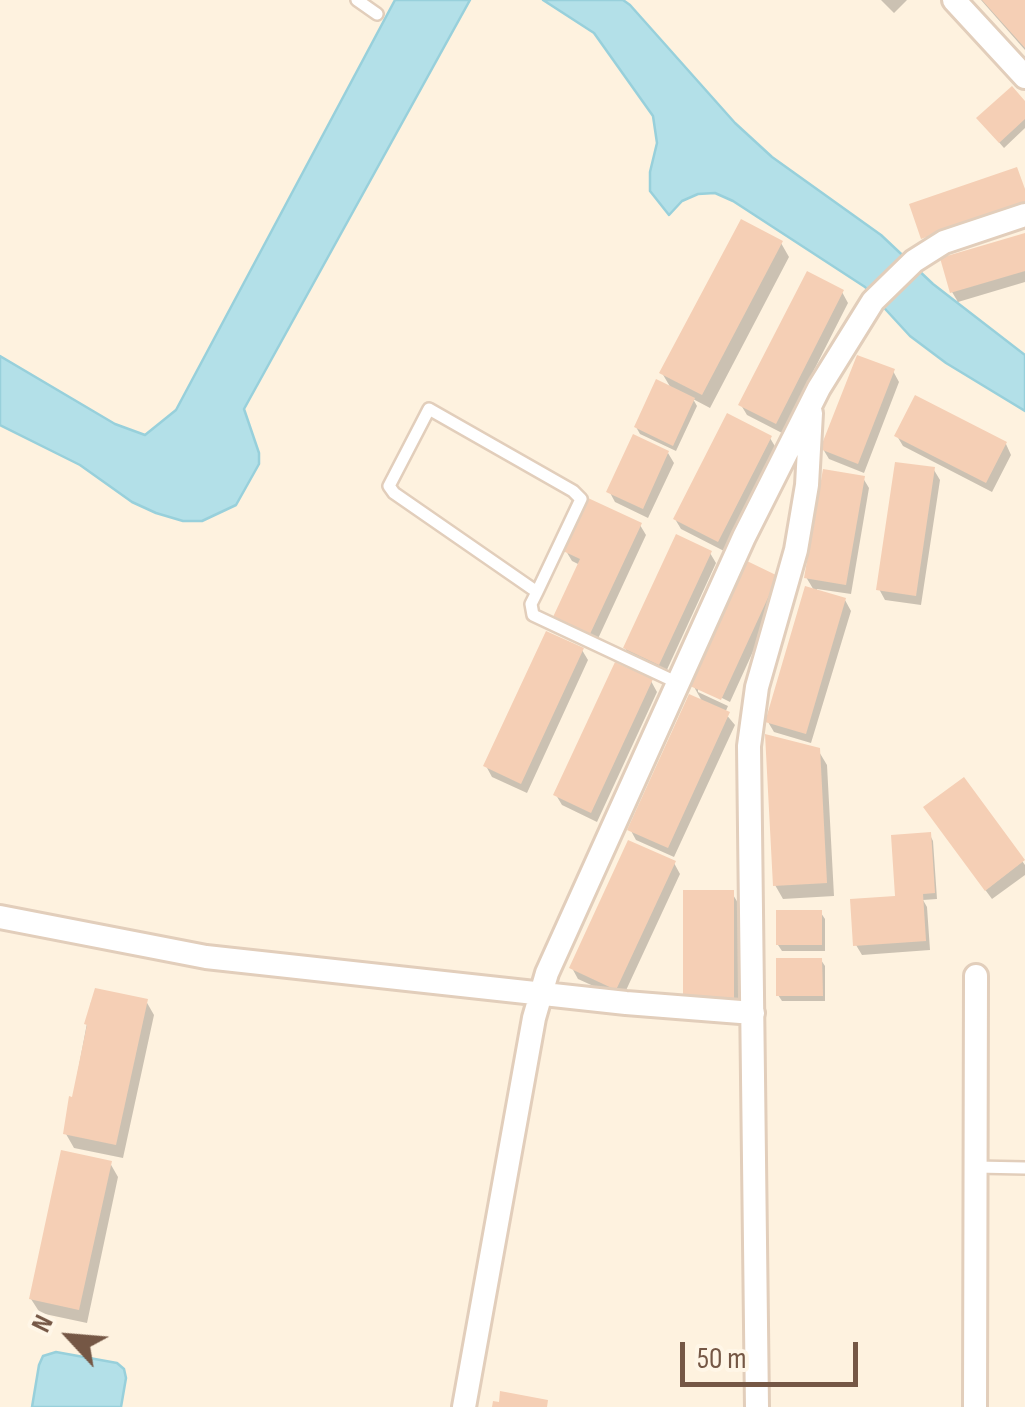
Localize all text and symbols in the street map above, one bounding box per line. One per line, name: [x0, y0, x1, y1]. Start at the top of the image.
north arrow: [20, 1287, 120, 1387]
text: N: [24, 1310, 61, 1338]
scale bar: [685, 1322, 862, 1384]
text: 50 m: [697, 1341, 746, 1377]

